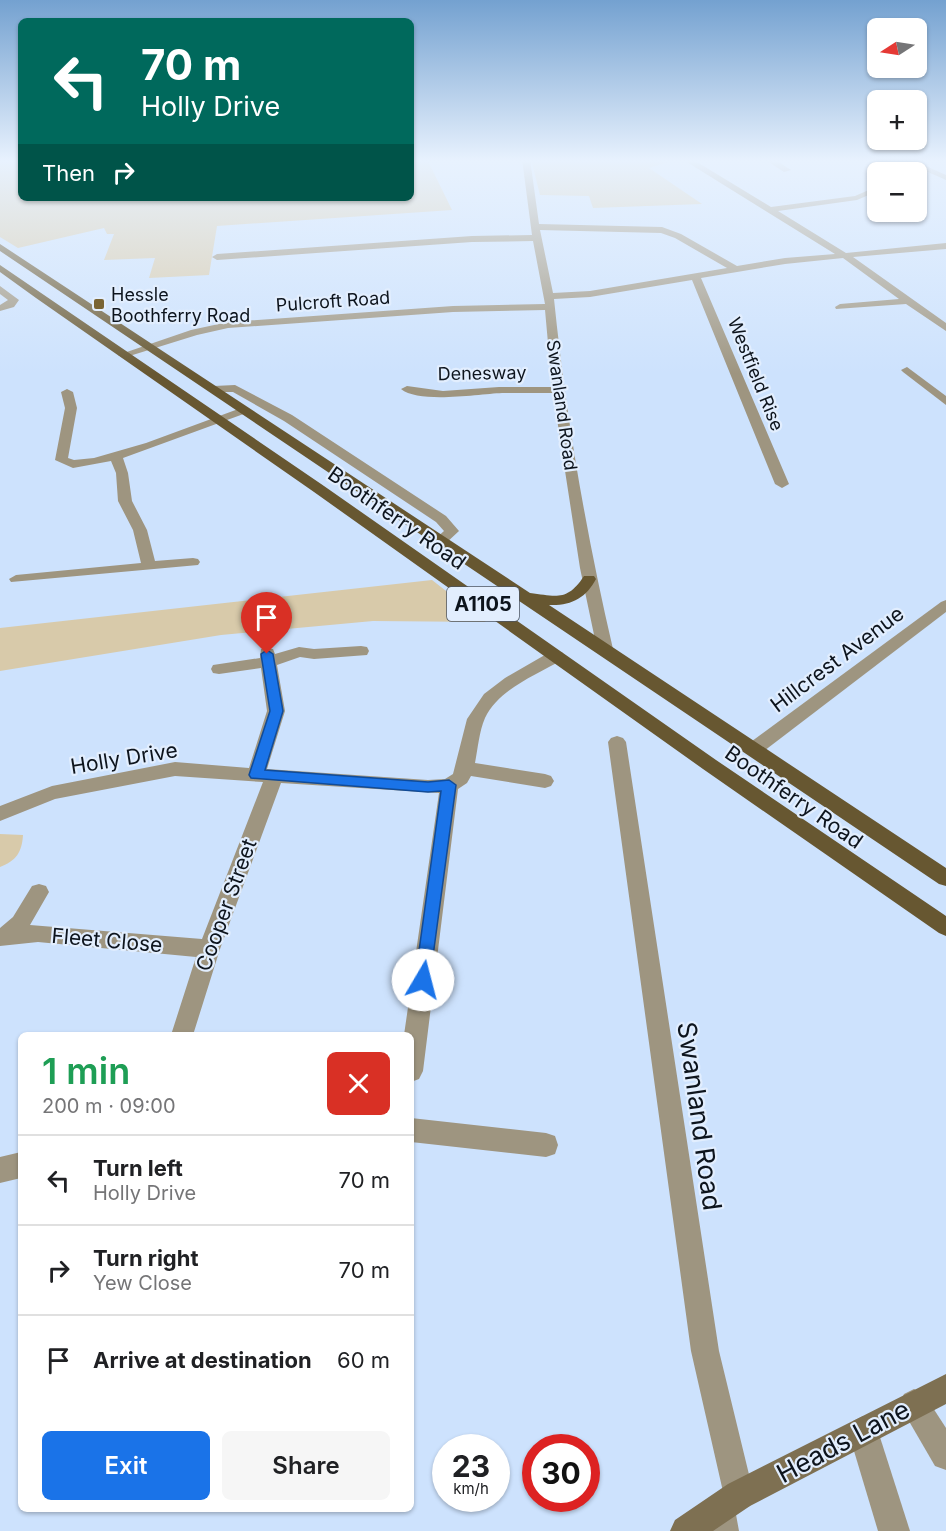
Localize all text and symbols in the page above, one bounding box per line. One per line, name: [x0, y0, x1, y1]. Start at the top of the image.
north arrow: [867, 18, 927, 78]
map controls: [867, 18, 927, 222]
text: 70 m: [141, 39, 241, 90]
icon: left: [42, 42, 120, 120]
text: Holly Drive: [141, 90, 280, 123]
button: +: [867, 90, 927, 150]
icon: right: [107, 156, 140, 189]
text: Then: [42, 160, 95, 186]
button: −: [867, 162, 927, 222]
place label: Hessle Boothferry Road: [111, 284, 250, 326]
street label: Pulcroft Road: [275, 287, 391, 315]
marker: Hessle Boothferry Road: [92, 297, 106, 311]
street label: Westfield Rise: [724, 314, 788, 434]
street label: Swanland Road: [542, 338, 582, 472]
street label: Denesway: [437, 362, 527, 384]
street label: Boothferry Road: [323, 461, 471, 575]
road number: A1105: [447, 587, 519, 621]
pin: [241, 592, 292, 654]
icon: arrive: [250, 601, 283, 634]
street label: Hillcrest Avenue: [765, 601, 909, 717]
street label: Holly Drive: [69, 737, 179, 779]
street label: Boothferry Road: [720, 740, 868, 854]
street label: Cooper Street: [191, 835, 262, 974]
street label: Fleet Close: [51, 923, 163, 957]
position arrow: [391, 948, 455, 1012]
street label: Swanland Road: [671, 1020, 729, 1212]
text: 1 min: [42, 1049, 130, 1093]
button: close: [327, 1052, 390, 1115]
text: 200 m · 09:00: [42, 1094, 176, 1118]
text: Turn left: [93, 1155, 183, 1181]
icon: left: [42, 1164, 75, 1197]
text: 70 m: [339, 1167, 390, 1193]
text: Holly Drive: [93, 1181, 196, 1205]
text: Turn right: [93, 1245, 199, 1271]
icon: right: [42, 1254, 75, 1287]
text: 70 m: [339, 1257, 390, 1283]
text: Yew Close: [93, 1271, 192, 1295]
icon: arrive: [42, 1344, 75, 1377]
text: Arrive at destination: [93, 1347, 312, 1373]
text: 60 m: [337, 1347, 390, 1373]
street label: Heads Lane: [771, 1393, 915, 1489]
button: Exit: [42, 1431, 210, 1500]
button: Share: [222, 1431, 390, 1500]
speed limit sign: 30: [522, 1434, 600, 1512]
text: 23: [452, 1448, 490, 1484]
text: km/h: [453, 1479, 489, 1498]

